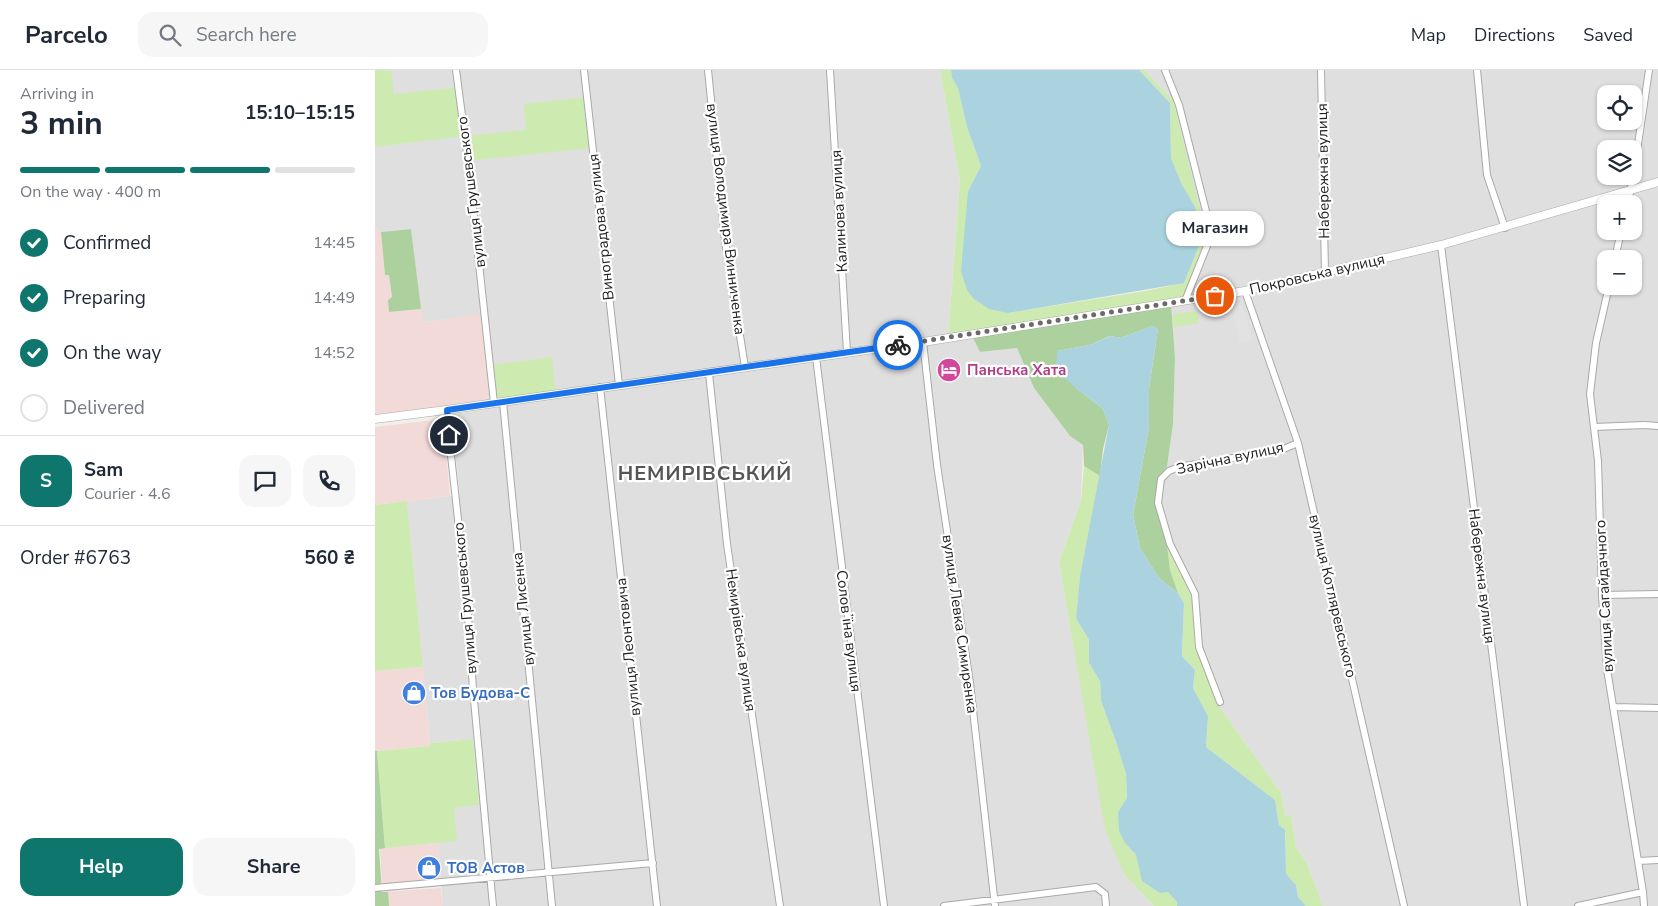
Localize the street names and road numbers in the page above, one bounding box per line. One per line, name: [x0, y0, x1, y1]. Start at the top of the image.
street label: вулиця Володимира Винниченка: [702, 102, 750, 336]
street label: Набережна вулиця: [1312, 103, 1334, 239]
street label: вулиця Грушевського: [452, 115, 490, 269]
street label: Калинова вулиця: [826, 149, 852, 273]
street label: Виноградова вулиця: [583, 153, 619, 301]
street label: Покровська вулиця: [1247, 249, 1387, 299]
street label: Зарічна вулиця: [1174, 437, 1286, 479]
street label: Набережна вулиця: [1464, 507, 1500, 645]
street label: вулиця Котляревського: [1304, 512, 1362, 680]
street label: вулиця Сагайдачного: [1590, 519, 1618, 673]
street label: вулиця Грушевського: [448, 521, 482, 675]
street label: вулиця Левка Симиренка: [938, 533, 982, 715]
street label: вулиця Лисенка: [507, 551, 539, 667]
street label: Немирівська вулиця: [721, 567, 761, 713]
street label: Соловʼїна вулиця: [832, 569, 866, 693]
street label: вулиця Леонтовича: [611, 577, 645, 717]

